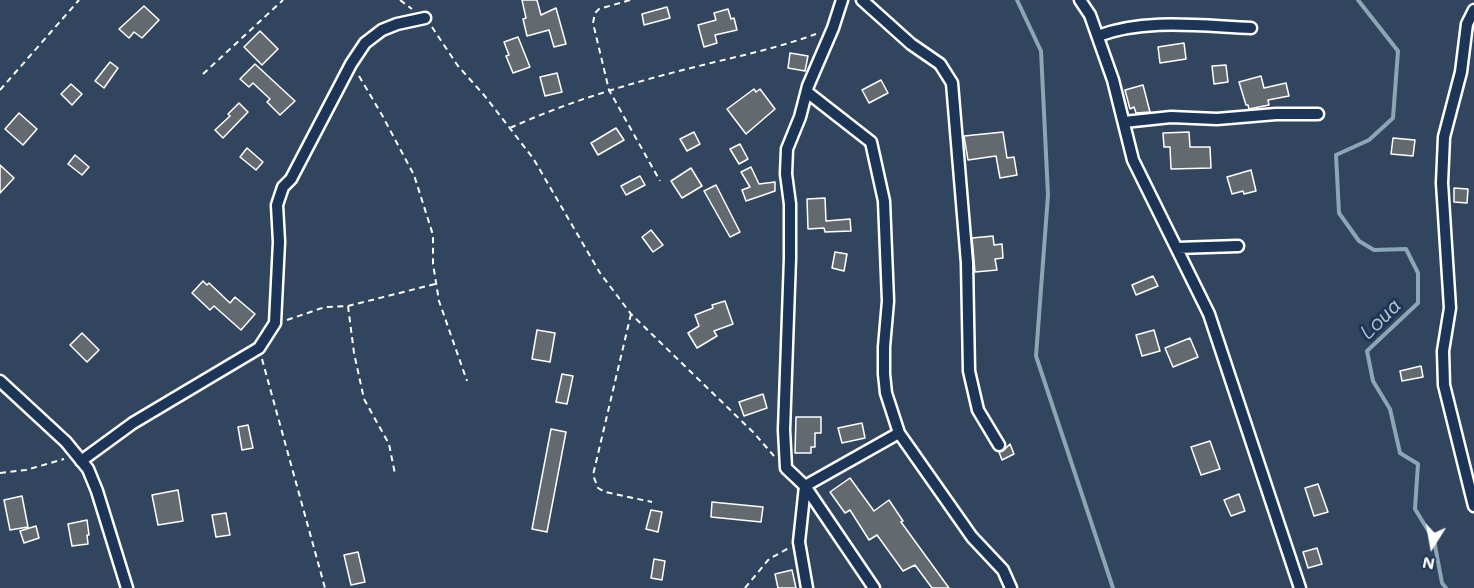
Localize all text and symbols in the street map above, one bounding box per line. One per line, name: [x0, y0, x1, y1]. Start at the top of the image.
water label: Loua: [1355, 293, 1407, 345]
north arrow: [1402, 516, 1462, 576]
text: N: [1421, 553, 1436, 576]

